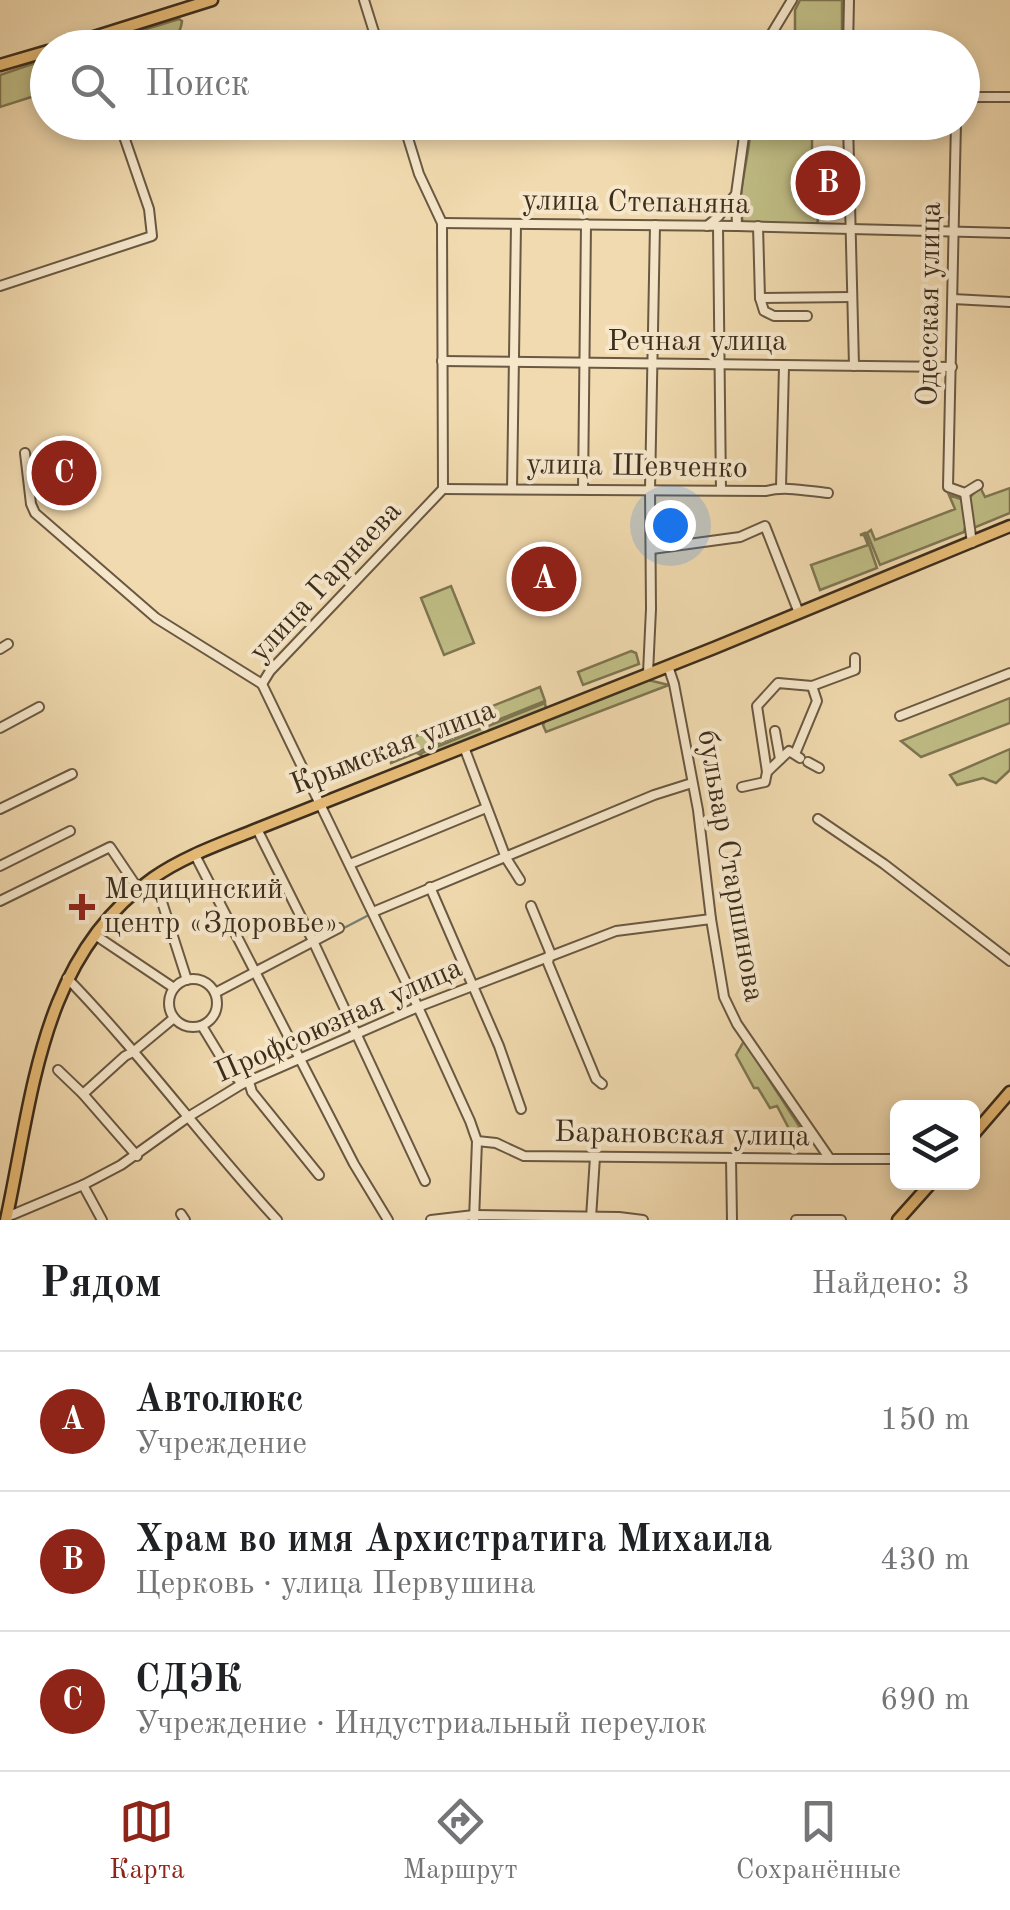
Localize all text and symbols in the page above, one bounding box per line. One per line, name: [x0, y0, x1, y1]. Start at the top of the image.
search box: [30, 30, 980, 140]
icon: search: [65, 58, 120, 113]
text: Поиск: [145, 66, 250, 104]
pin: B: [796, 146, 860, 220]
street label: улица Степаняна: [522, 186, 750, 220]
street label: Одесская улица: [913, 201, 947, 407]
street label: Речная улица: [607, 327, 787, 357]
pin: C: [32, 436, 96, 510]
street label: улица Шевченко: [526, 450, 748, 484]
street label: улица Гарнаева: [244, 496, 408, 668]
your location: [645, 500, 696, 551]
pin: A: [512, 542, 576, 616]
street label: Крымская улица: [287, 695, 500, 801]
street label: бульвар Старшинова: [691, 728, 769, 1004]
place label: Медицинский центр «Здоровье»: [104, 875, 338, 939]
marker: Медицинский центр «Здоровье»: [69, 894, 95, 920]
street label: Профсоюзная улица: [211, 953, 467, 1089]
map controls: [890, 1100, 980, 1190]
button: layers: [890, 1100, 980, 1190]
street label: Барановская улица: [554, 1118, 810, 1152]
text: Рядом: [40, 1264, 162, 1306]
text: Найдено: 3: [811, 1269, 970, 1301]
text: Автолюкс: [135, 1382, 304, 1420]
text: A: [60, 1405, 85, 1437]
text: 150 m: [880, 1405, 970, 1437]
text: Учреждение: [135, 1429, 307, 1461]
text: Храм во имя Архистратига Михаила: [135, 1522, 772, 1560]
text: B: [61, 1545, 84, 1577]
text: 430 m: [880, 1545, 970, 1577]
text: Церковь · улица Первушина: [135, 1569, 536, 1601]
text: СДЭК: [135, 1662, 242, 1700]
text: C: [62, 1685, 83, 1717]
text: 690 m: [880, 1685, 970, 1717]
text: Учреждение · Индустриальный переулок: [135, 1709, 707, 1741]
tab: Карта: [109, 1794, 185, 1889]
tab: Маршрут: [403, 1794, 518, 1889]
tab: Сохранённые: [736, 1794, 901, 1889]

